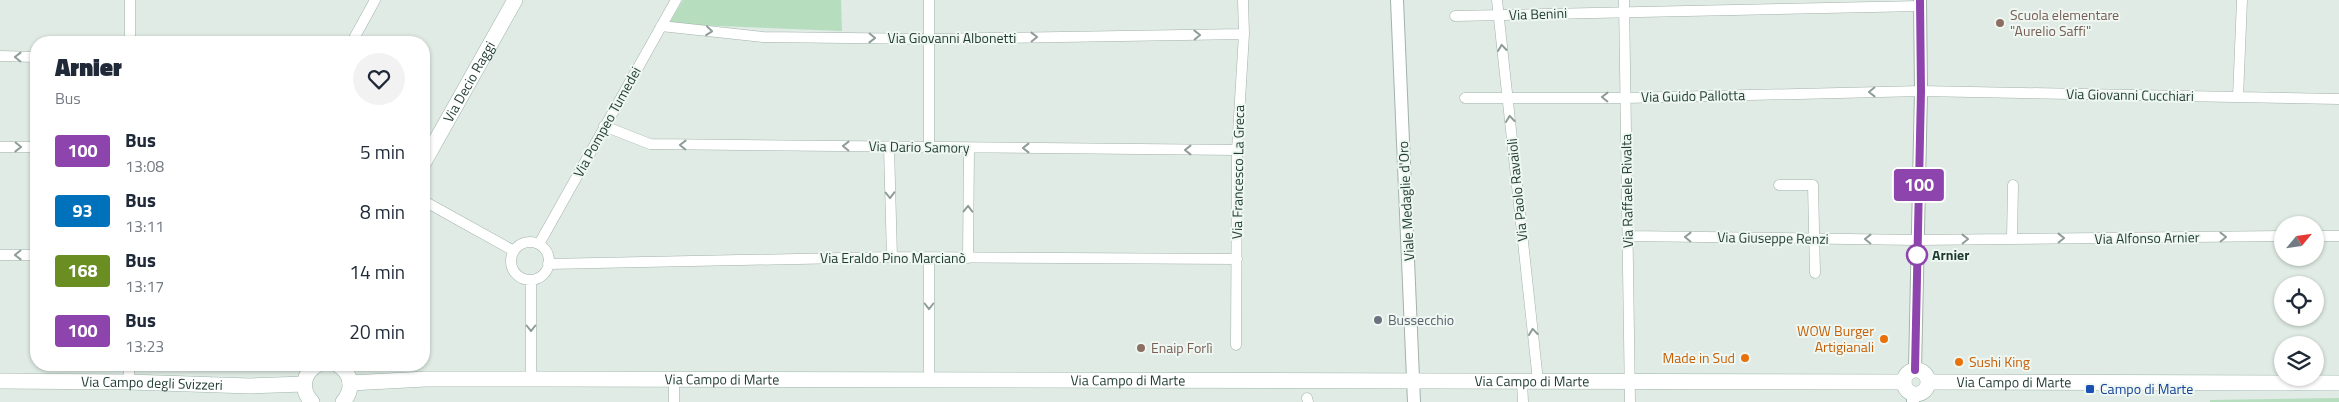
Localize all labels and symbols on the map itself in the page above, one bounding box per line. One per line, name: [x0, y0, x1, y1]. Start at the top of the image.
street label: Via Benini: [1509, 2, 1567, 25]
place label: Scuola elementare "Aurelio Saffi": [2010, 4, 2119, 41]
marker: Scuola elementare "Aurelio Saffi": [1994, 17, 2006, 29]
one-way arrow: [706, 25, 714, 36]
street label: Via Giovanni Albonetti: [888, 27, 1016, 48]
one-way arrow: [1193, 30, 1201, 40]
one-way arrow: [1030, 32, 1038, 43]
one-way arrow: [868, 33, 876, 44]
street label: Via Decio Raggi: [437, 37, 500, 126]
one-way arrow: [1497, 44, 1508, 52]
one-way arrow: [14, 51, 22, 62]
street label: Via Pompeo Tumedei: [567, 63, 646, 181]
street label: Via Giovanni Cucchiari: [2066, 83, 2194, 106]
street label: Via Guido Pallotta: [1641, 84, 1745, 107]
one-way arrow: [1868, 87, 1876, 97]
one-way arrow: [1601, 92, 1609, 103]
street label: Via Francesco La Greca: [1226, 105, 1249, 239]
one-way arrow: [1504, 114, 1515, 122]
street label: Via Raffaele Rivalta: [1615, 134, 1638, 248]
street label: Via Dario Samory: [868, 135, 970, 158]
street label: Via Paolo Ravaioli: [1501, 137, 1532, 243]
one-way arrow: [679, 139, 687, 150]
one-way arrow: [841, 141, 849, 151]
street label: Viale Medaglie d'Oro: [1392, 141, 1419, 262]
one-way arrow: [14, 142, 22, 152]
one-way arrow: [1021, 143, 1029, 154]
one-way arrow: [1184, 145, 1192, 155]
line badge: 100: [1890, 169, 1948, 201]
one-way arrow: [885, 192, 895, 200]
one-way arrow: [963, 205, 973, 212]
north arrow: [2274, 216, 2324, 266]
street label: Via Giuseppe Renzi: [1717, 226, 1829, 249]
street label: Via Alfonso Arnier: [2094, 226, 2200, 249]
one-way arrow: [1684, 232, 1692, 242]
one-way arrow: [2220, 232, 2227, 242]
one-way arrow: [2057, 233, 2065, 244]
one-way arrow: [1864, 234, 1872, 244]
one-way arrow: [1961, 234, 1969, 244]
marker: Arnier: [1906, 244, 1928, 266]
place label: Arnier: [1932, 244, 1969, 265]
street label: Via Eraldo Pino Marcianò: [820, 247, 966, 268]
one-way arrow: [14, 250, 22, 260]
one-way arrow: [924, 303, 934, 311]
place label: Bussecchio: [1388, 309, 1454, 330]
marker: Bussecchio: [1372, 314, 1384, 326]
place label: WOW Burger Artigianali: [1797, 320, 1874, 357]
one-way arrow: [526, 325, 536, 333]
one-way arrow: [1528, 328, 1539, 336]
marker: WOW Burger Artigianali: [1878, 333, 1890, 345]
place label: Enaip Forlì: [1151, 337, 1213, 358]
marker: Enaip Forlì: [1135, 342, 1147, 354]
place label: Made in Sud: [1663, 347, 1735, 368]
place label: Sushi King: [1969, 351, 2030, 372]
marker: Made in Sud: [1739, 352, 1751, 364]
marker: Sushi King: [1953, 356, 1965, 368]
street label: Via Campo di Marte: [664, 368, 779, 390]
street label: Via Campo di Marte: [1070, 369, 1185, 390]
street label: Via Campo di Marte: [1474, 370, 1589, 391]
street label: Via Campo degli Svizzeri: [81, 371, 223, 395]
street label: Via Campo di Marte: [1957, 371, 2071, 392]
place label: Campo di Marte: [2100, 378, 2193, 399]
marker: Campo di Marte: [2084, 383, 2096, 395]

